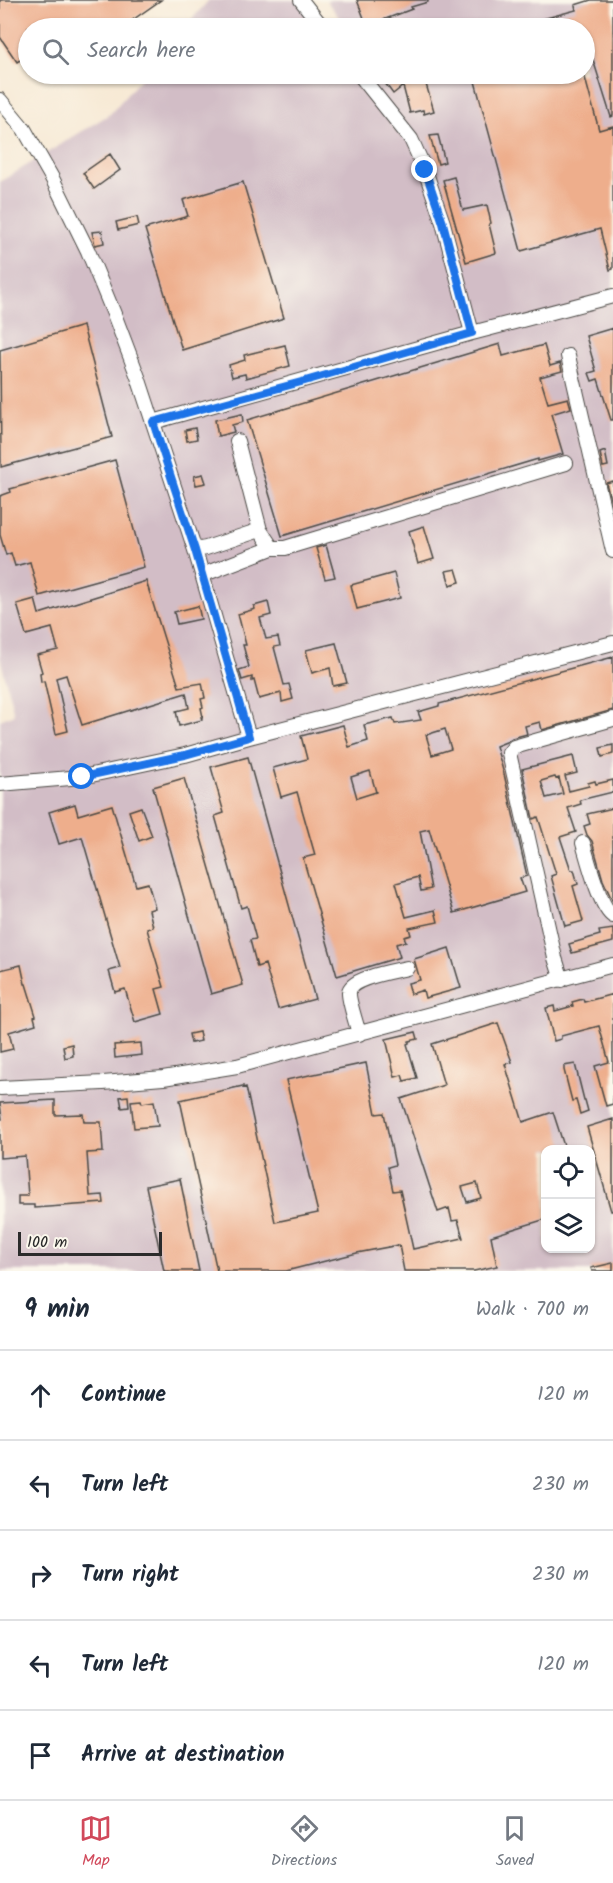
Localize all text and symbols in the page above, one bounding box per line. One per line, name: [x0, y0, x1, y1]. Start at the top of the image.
search box: [18, 18, 595, 84]
text: Search here: [87, 34, 195, 69]
icon: search: [39, 35, 72, 68]
route end: [411, 156, 437, 182]
route start: [68, 763, 94, 789]
map controls: [541, 1145, 595, 1253]
button: locate: [541, 1145, 595, 1199]
button: layers: [541, 1199, 595, 1253]
scale bar: [18, 1229, 162, 1256]
text: 100 m: [27, 1230, 67, 1255]
text: 9 min: [24, 1289, 90, 1331]
text: Walk · 700 m: [476, 1294, 589, 1326]
text: Continue: [81, 1378, 166, 1413]
icon: ahead: [24, 1379, 57, 1412]
text: 120 m: [537, 1379, 589, 1411]
text: Turn left: [81, 1468, 168, 1503]
icon: left: [24, 1469, 57, 1502]
text: 230 m: [532, 1469, 589, 1501]
text: Turn right: [81, 1558, 179, 1593]
icon: right: [24, 1559, 57, 1592]
text: 230 m: [532, 1559, 589, 1591]
text: Turn left: [81, 1648, 168, 1683]
icon: left: [24, 1649, 57, 1682]
text: 120 m: [537, 1649, 589, 1681]
text: Arrive at destination: [81, 1738, 284, 1773]
icon: arrive: [24, 1739, 57, 1772]
tab: Map: [79, 1812, 112, 1873]
tab: Directions: [271, 1812, 337, 1873]
tab: Saved: [496, 1812, 534, 1873]

